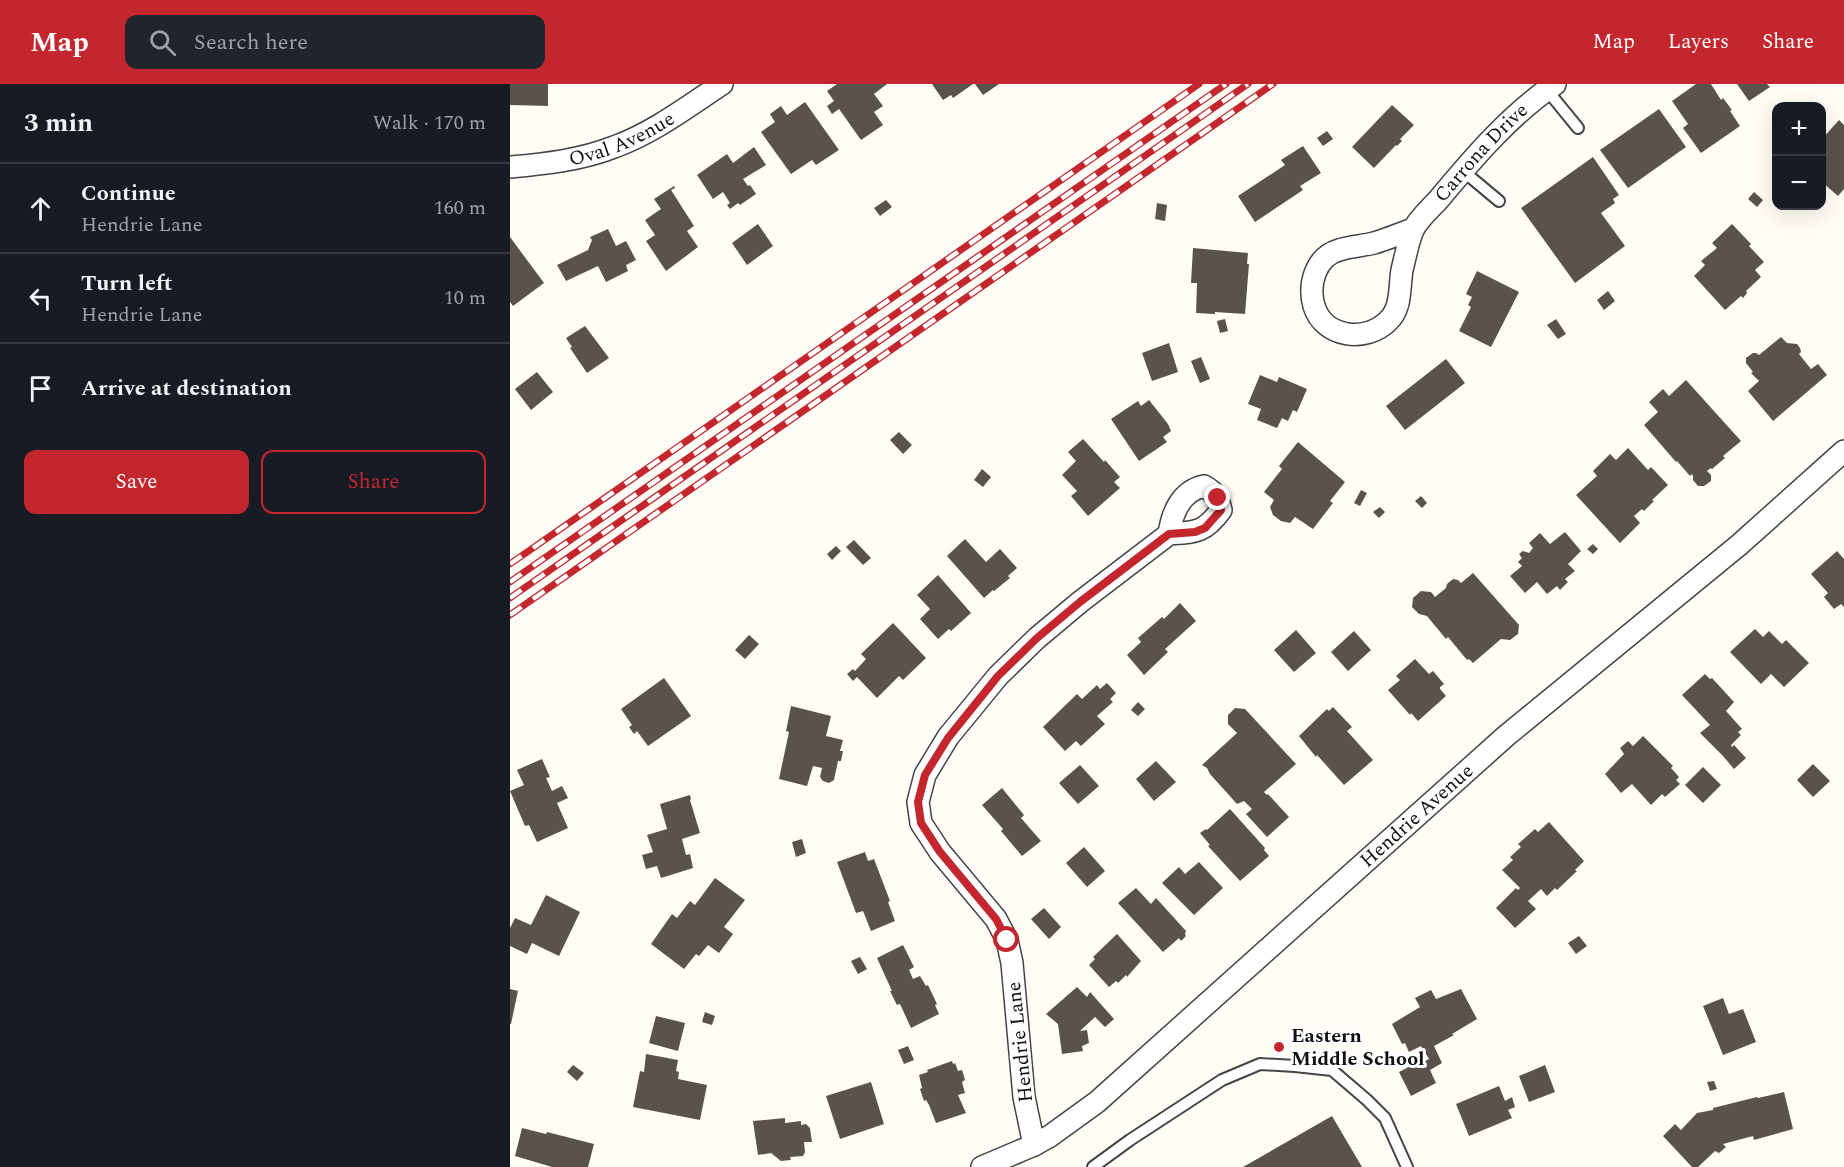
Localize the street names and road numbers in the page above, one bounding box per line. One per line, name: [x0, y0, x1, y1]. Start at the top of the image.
street label: Carrona Drive: [1427, 96, 1535, 209]
street label: Oval Avenue: [566, 104, 681, 174]
street label: Hendrie Avenue: [1353, 757, 1480, 875]
street label: Hendrie Lane: [999, 980, 1041, 1104]

